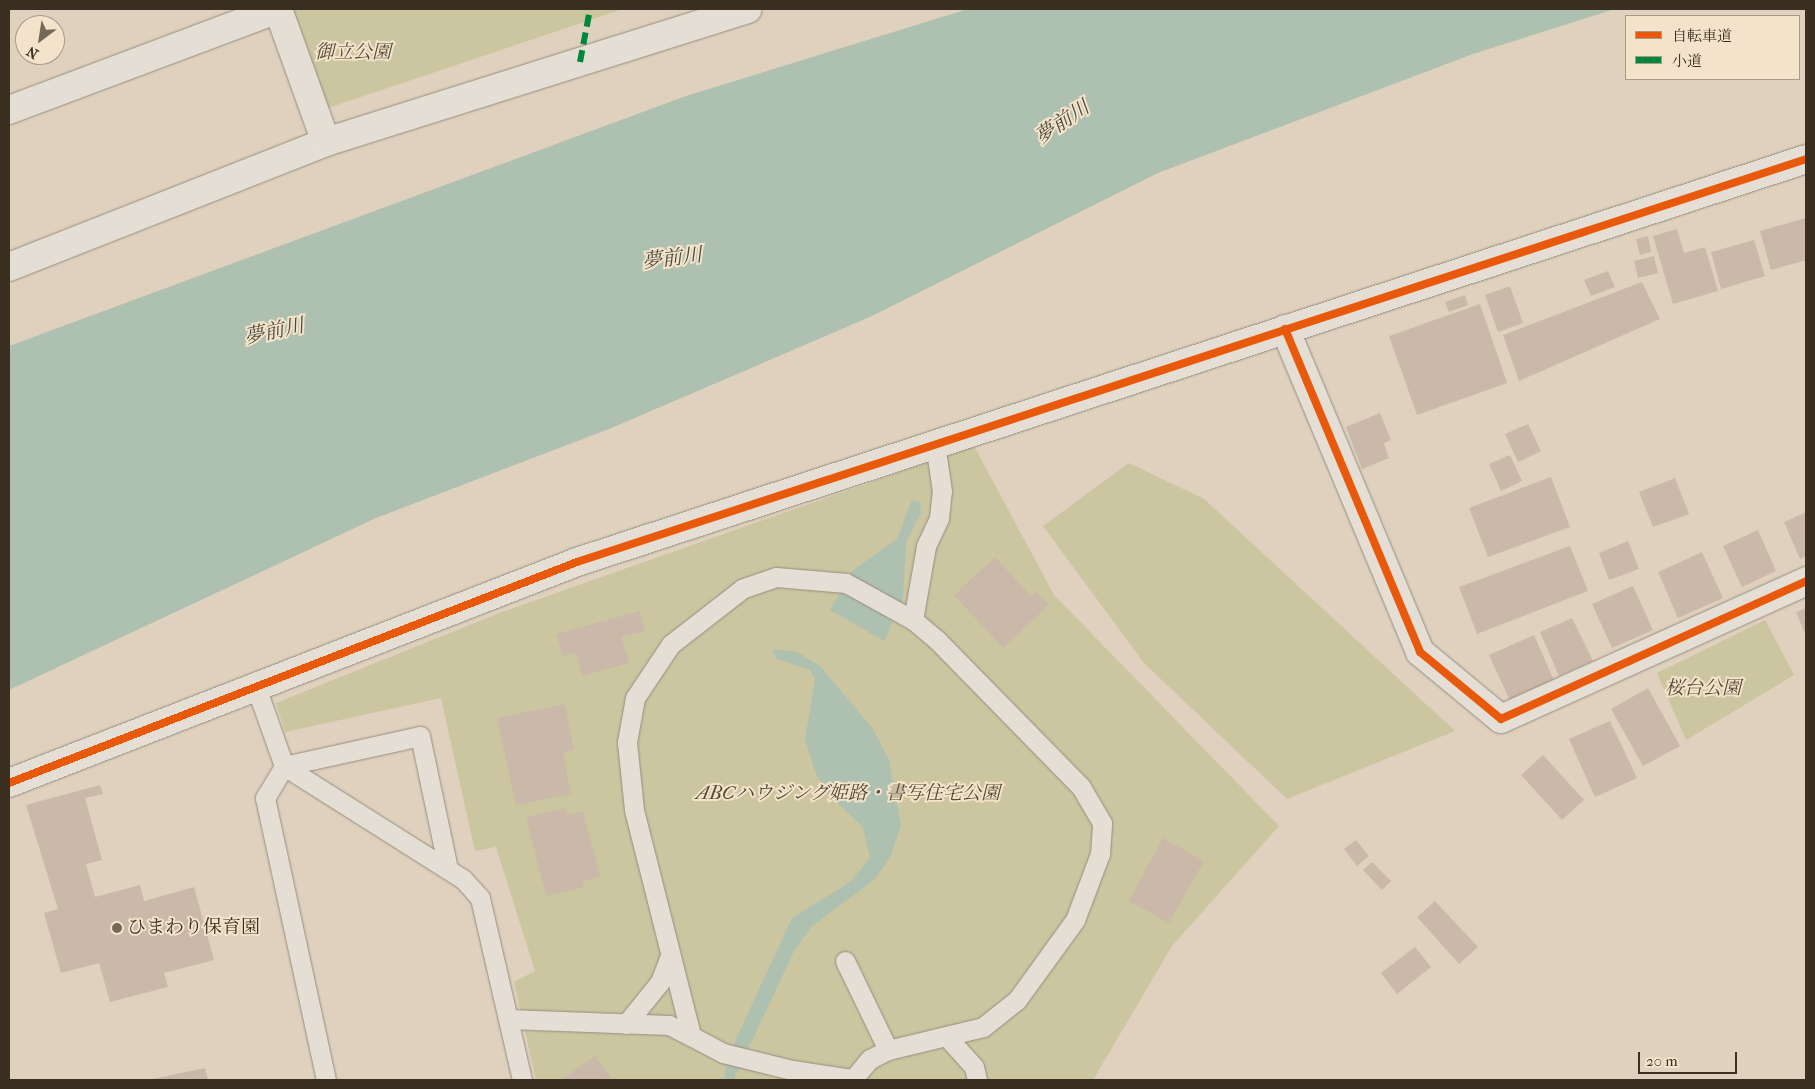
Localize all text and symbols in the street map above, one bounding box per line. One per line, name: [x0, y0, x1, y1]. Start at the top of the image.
north arrow: [15, 15, 65, 65]
legend: [1625, 15, 1800, 80]
text: 自転車道: [1672, 27, 1732, 45]
text: N: [24, 42, 41, 62]
park label: 御立公園: [315, 42, 391, 64]
text: 小道: [1672, 52, 1702, 70]
water label: 夢前川: [1030, 95, 1094, 149]
water label: 夢前川: [641, 242, 703, 274]
water label: 夢前川: [242, 313, 306, 349]
park label: 桜台公園: [1665, 678, 1741, 700]
park label: ABCハウジング姫路・書写住宅公園: [696, 783, 1000, 805]
place label: ひまわり保育園: [127, 917, 260, 939]
marker: ひまわり保育園: [111, 922, 123, 934]
scale bar: [1640, 1042, 1739, 1074]
text: 20 m: [1646, 1052, 1678, 1070]

